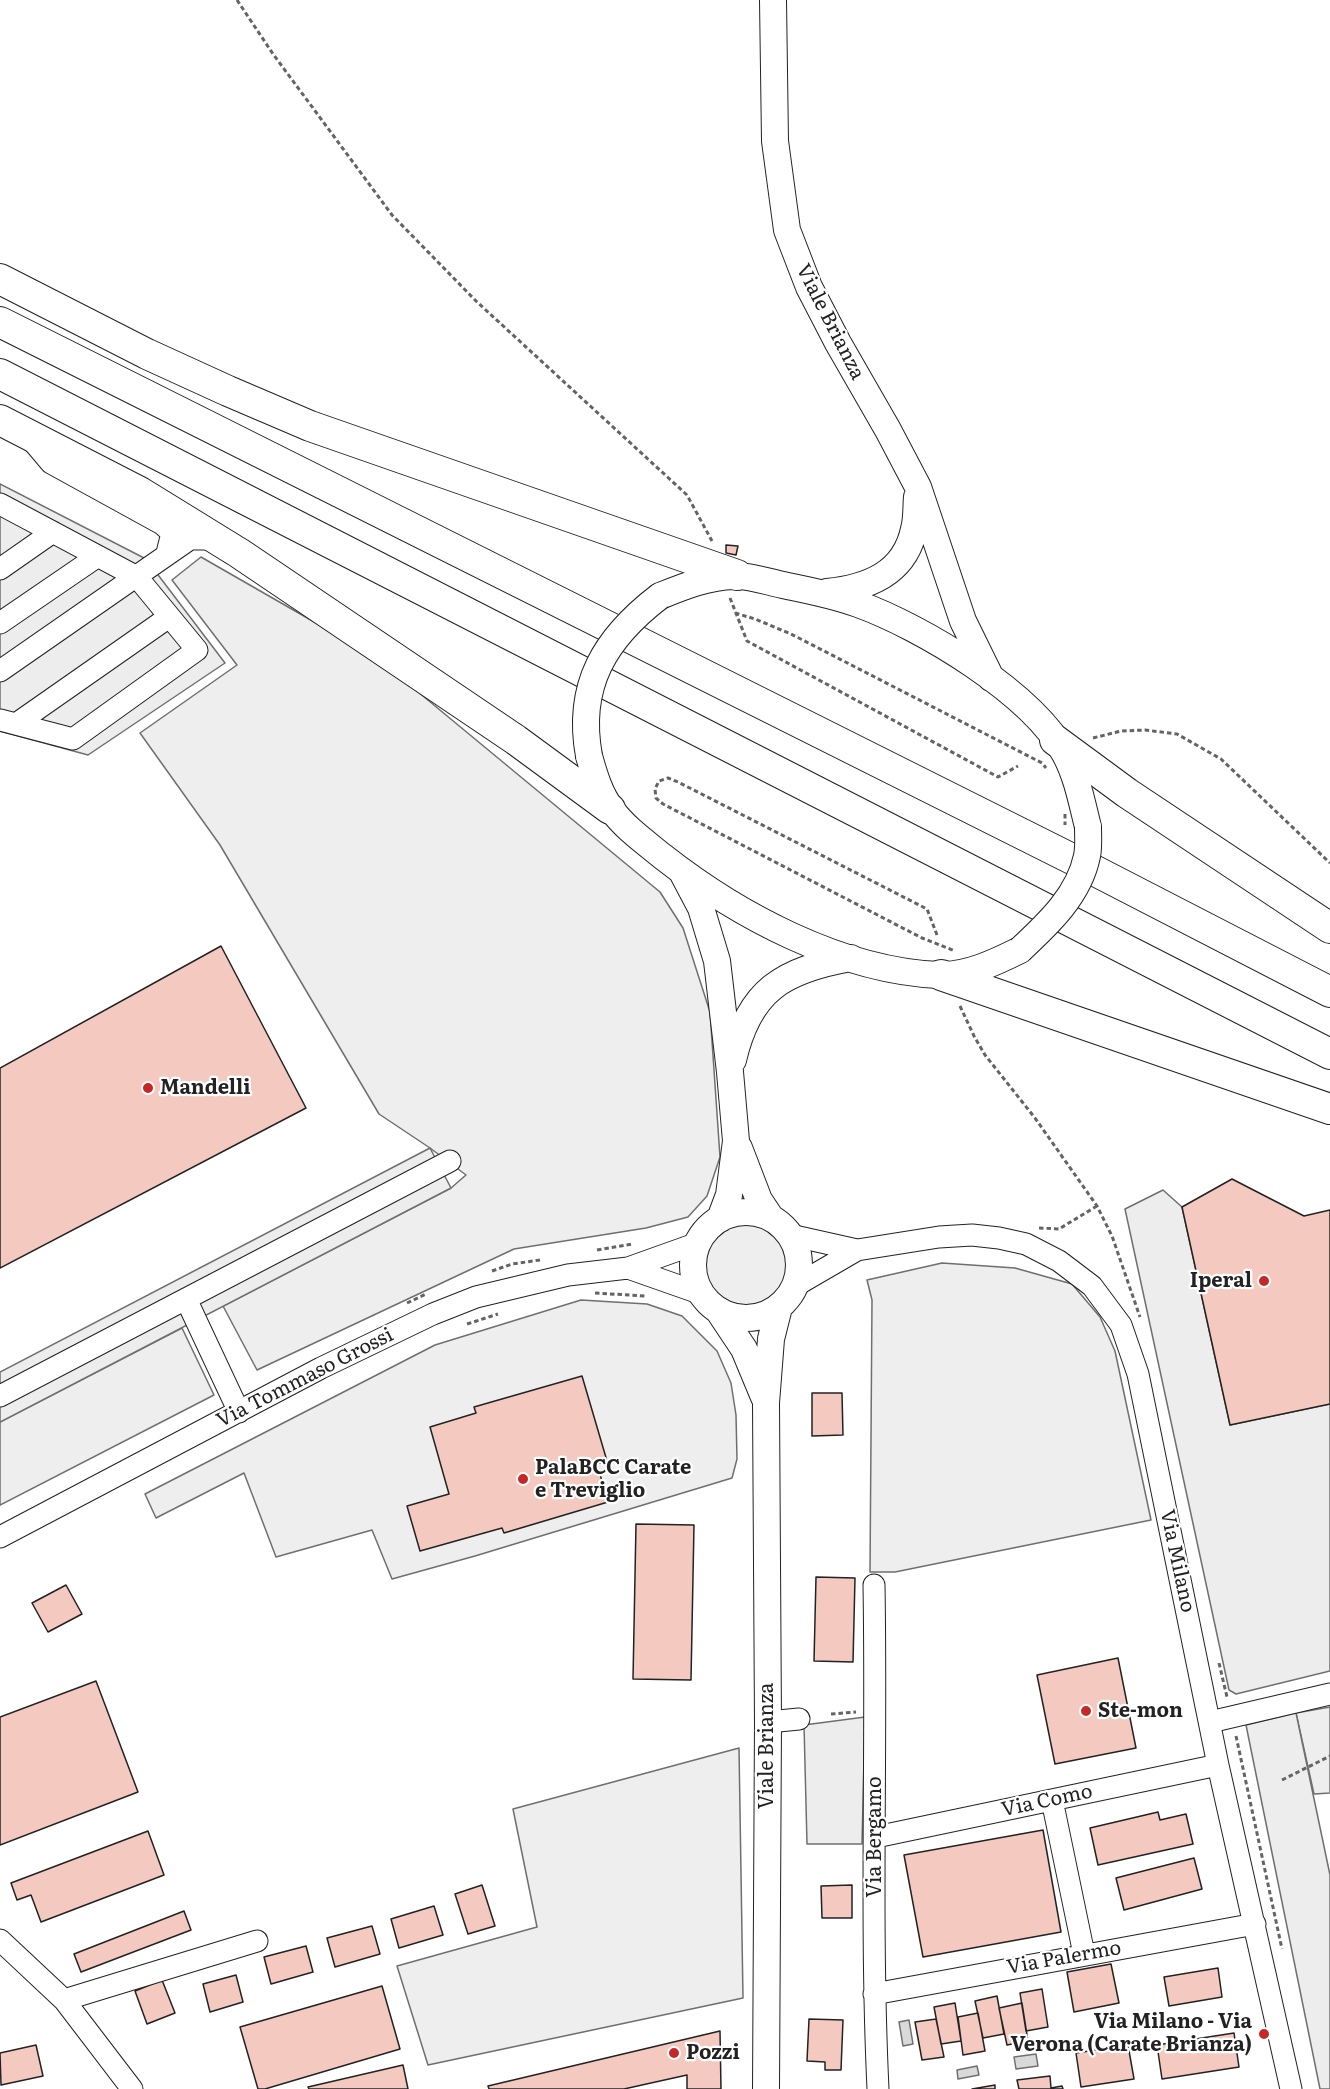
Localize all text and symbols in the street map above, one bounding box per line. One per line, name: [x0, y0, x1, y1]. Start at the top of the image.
street label: Viale Brianza: [791, 260, 869, 384]
place label: Mandelli: [160, 1076, 251, 1100]
marker: Mandelli: [141, 1081, 155, 1095]
place label: Iperal: [1190, 1269, 1252, 1293]
marker: Iperal: [1257, 1274, 1271, 1288]
street label: Via Tommaso Grossi: [213, 1323, 397, 1433]
place label: PalaBCC Carate e Treviglio: [535, 1456, 691, 1503]
marker: PalaBCC Carate e Treviglio: [516, 1472, 530, 1486]
street label: Via Milano: [1154, 1507, 1200, 1615]
street label: Viale Brianza: [755, 1683, 779, 1809]
place label: Ste-mon: [1098, 1699, 1183, 1723]
marker: Ste-mon: [1079, 1704, 1093, 1718]
street label: Via Bergamo: [863, 1776, 887, 1898]
street label: Via Como: [999, 1780, 1095, 1822]
street label: Via Palermo: [1005, 1936, 1123, 1980]
place label: Via Milano - Via Verona (Carate Brianza): [1011, 2010, 1252, 2057]
marker: Via Milano - Via Verona (Carate Brianza): [1257, 2027, 1271, 2041]
place label: Pozzi: [686, 2041, 740, 2065]
marker: Pozzi: [667, 2046, 681, 2060]

